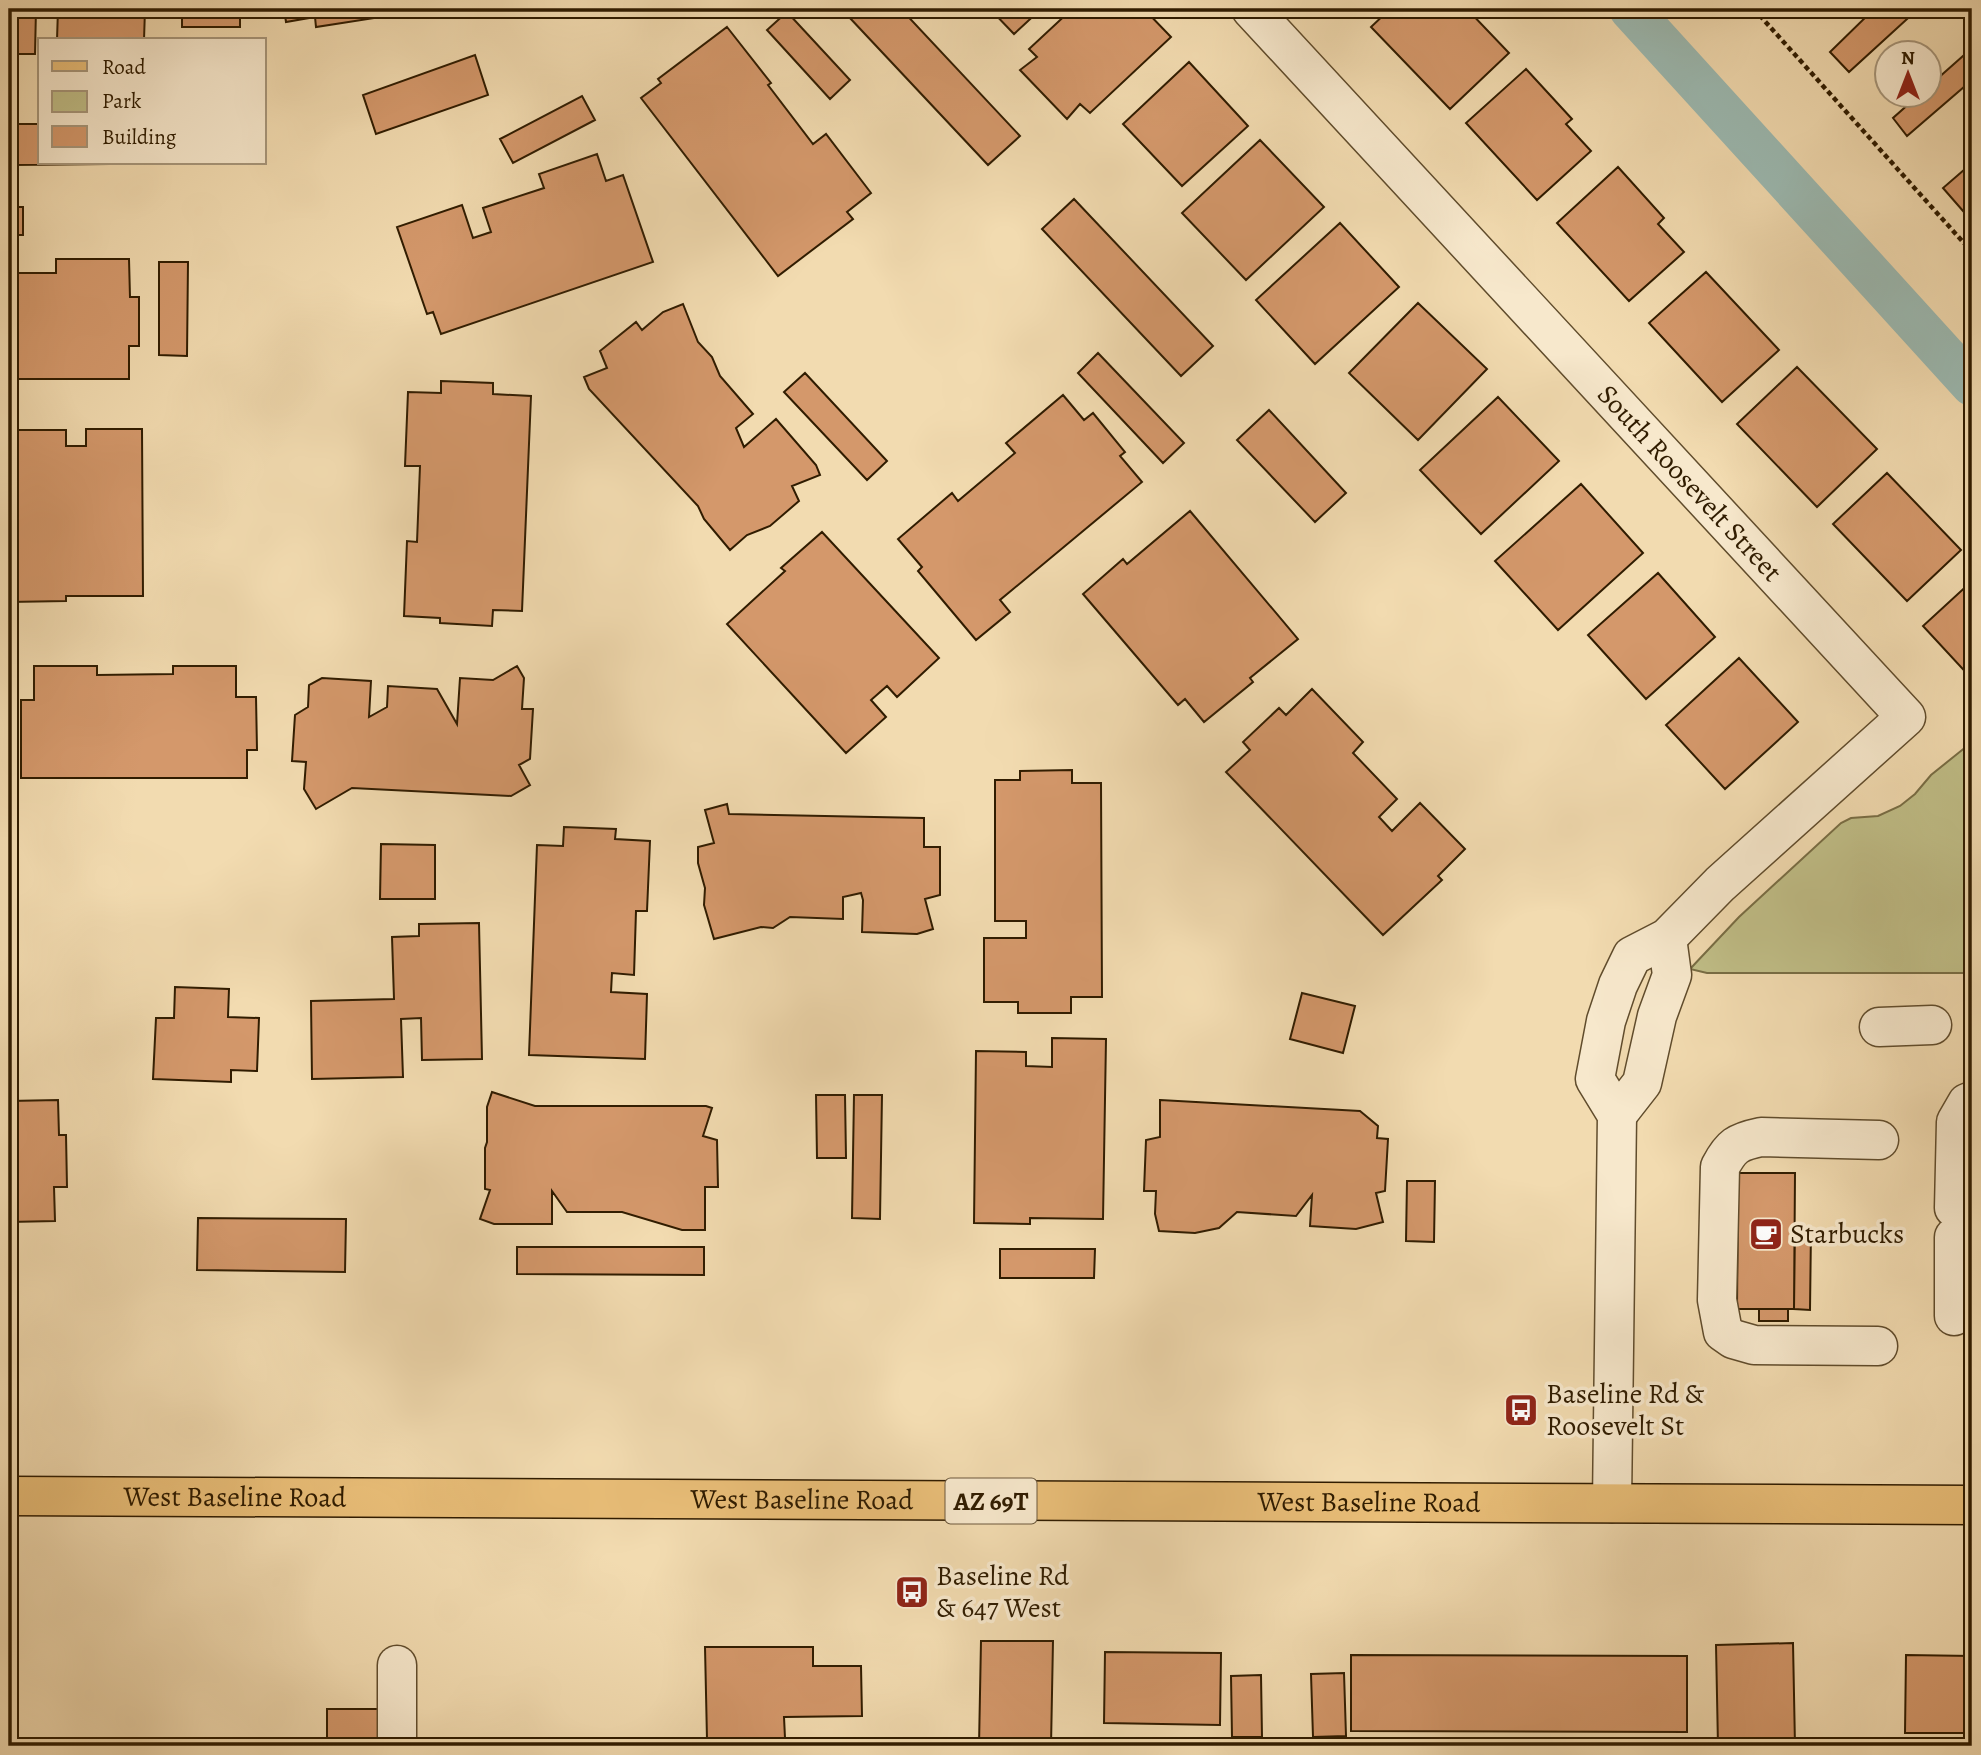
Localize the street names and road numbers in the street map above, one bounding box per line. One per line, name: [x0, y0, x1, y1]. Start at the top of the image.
street label: South Roosevelt Street: [1589, 376, 1791, 590]
street label: West Baseline Road: [123, 1478, 347, 1517]
road number: AZ 69T: [946, 1478, 1036, 1524]
street label: West Baseline Road: [690, 1480, 914, 1519]
street label: West Baseline Road: [1257, 1483, 1481, 1522]

